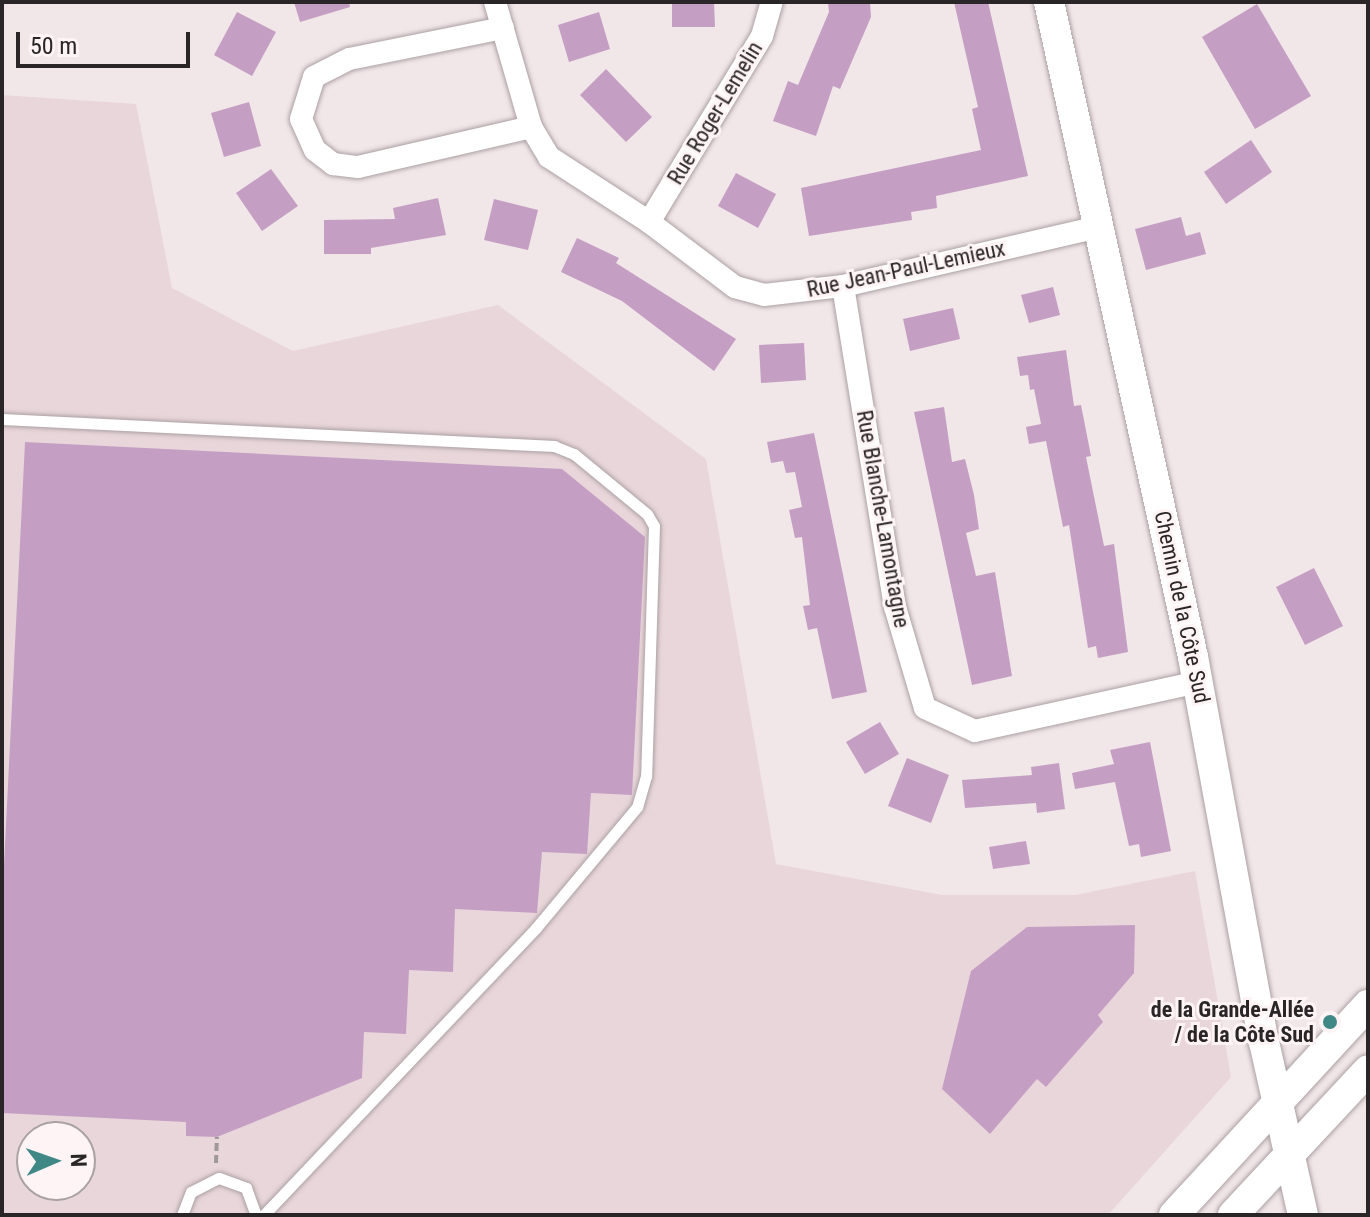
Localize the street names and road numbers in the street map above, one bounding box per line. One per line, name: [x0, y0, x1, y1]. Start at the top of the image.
street label: Rue Roger-Lemelin: [662, 37, 768, 189]
street label: Rue Jean-Paul-Lemieux: [804, 235, 1008, 303]
street label: Rue Blanche-Lamontagne: [851, 408, 915, 630]
street label: Chemin de la Côte Sud: [1149, 508, 1215, 706]

